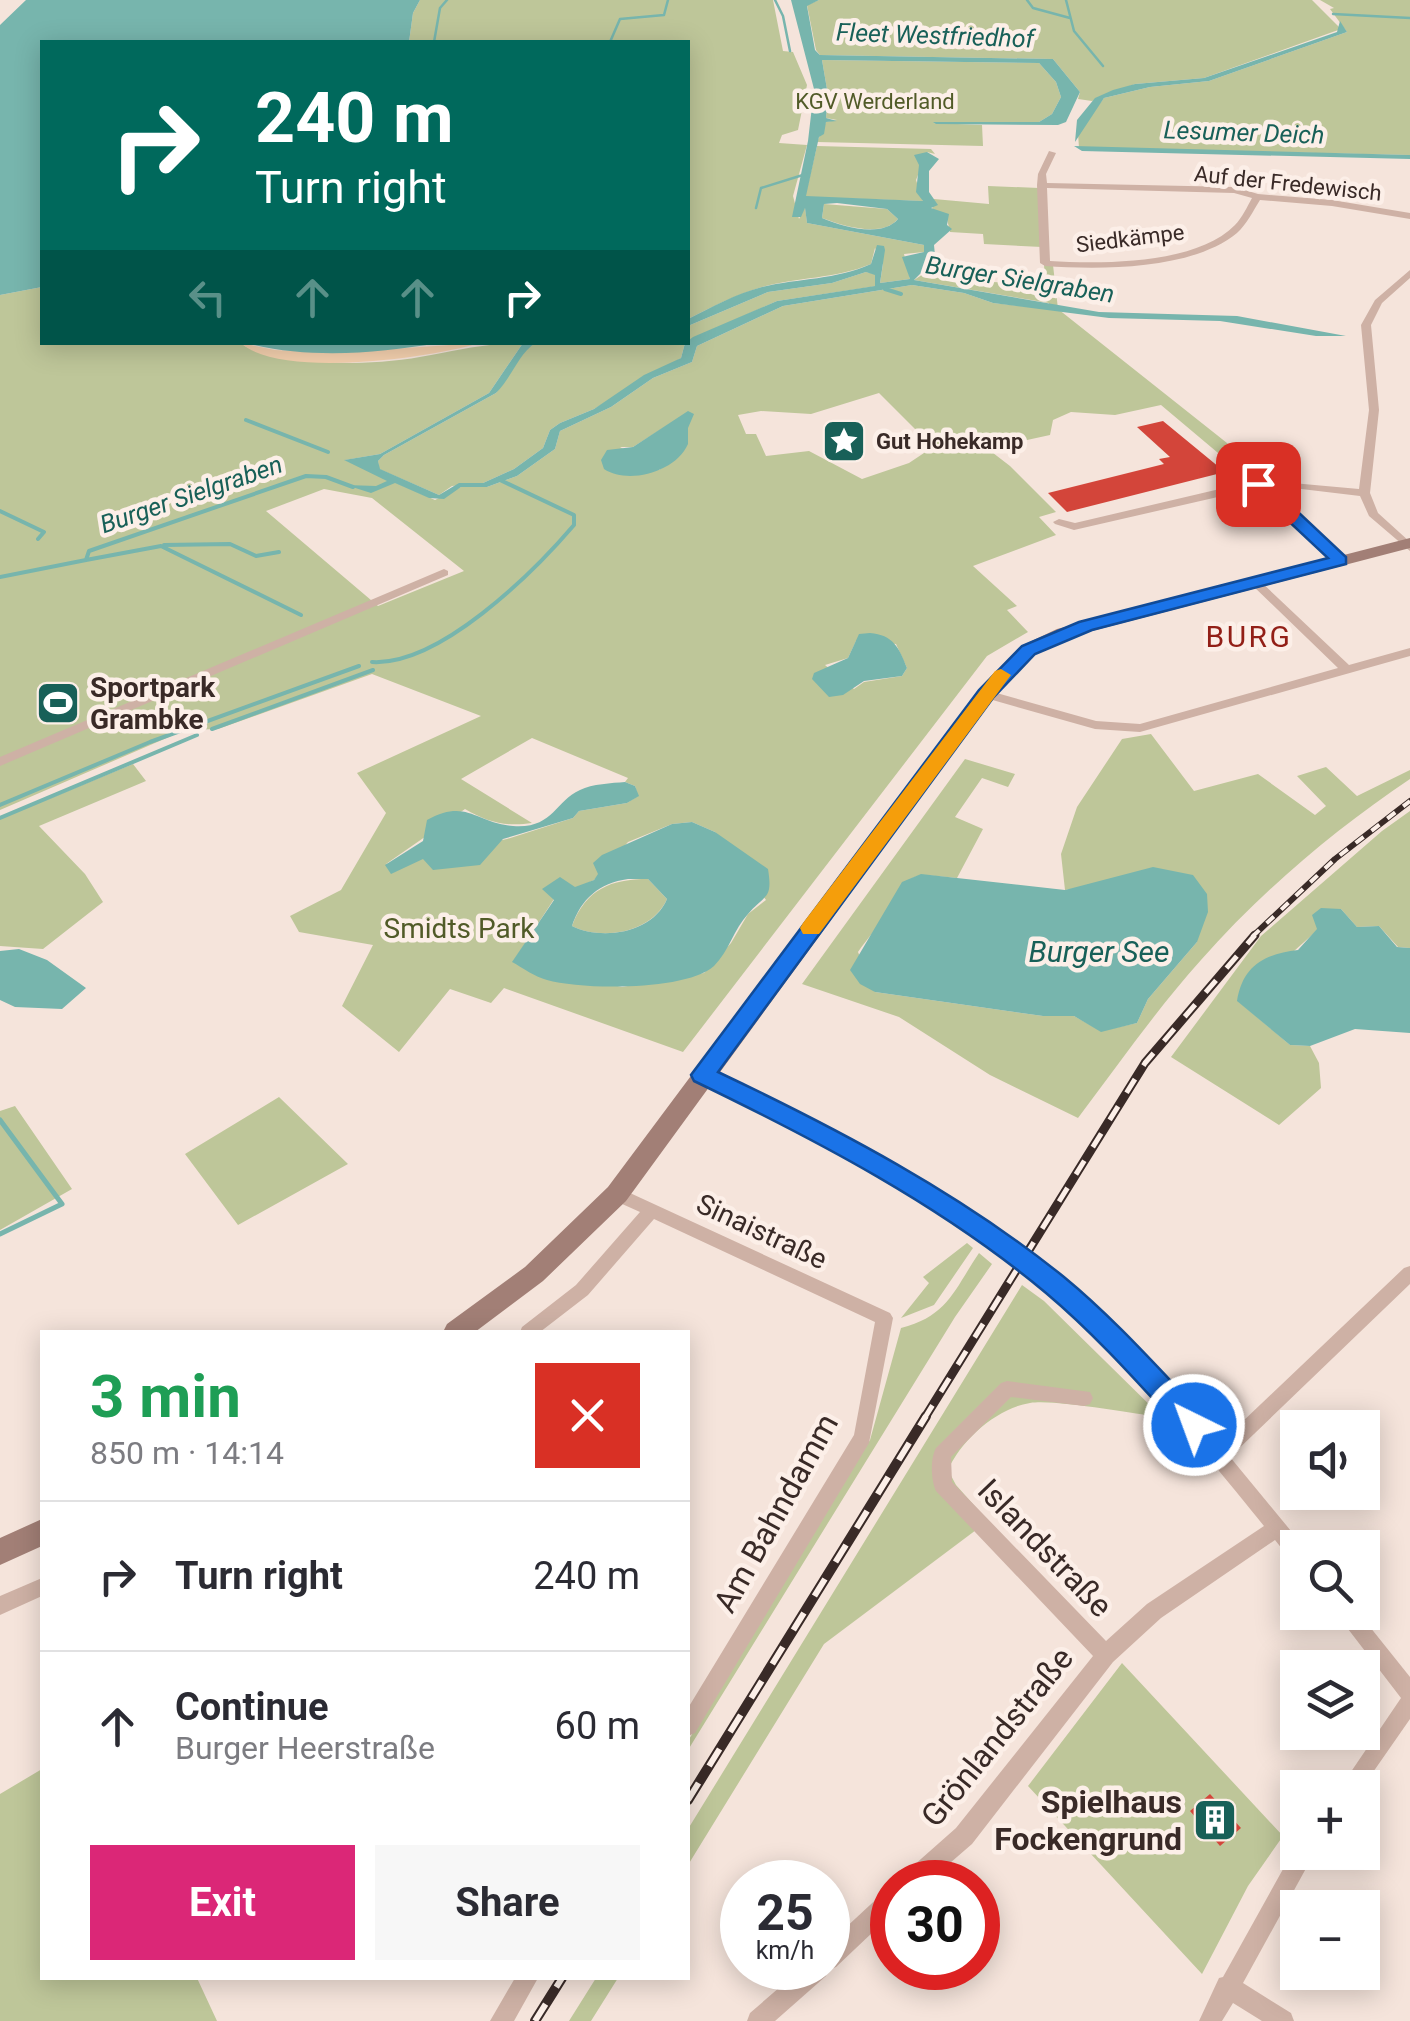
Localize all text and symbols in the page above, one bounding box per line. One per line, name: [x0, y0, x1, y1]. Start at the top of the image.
water label: Fleet Westfriedhof: [835, 18, 1037, 54]
text: 240 m: [255, 77, 454, 159]
icon: right: [90, 80, 220, 210]
park label: KGV Werderland: [795, 89, 955, 114]
water label: Lesumer Deich: [1163, 115, 1325, 150]
text: Turn right: [255, 161, 447, 214]
street label: Auf der Fredewisch: [1193, 161, 1383, 206]
street label: Siedkämpe: [1074, 219, 1186, 258]
water label: Burger Sielgraben: [923, 250, 1116, 309]
icon: left: [180, 270, 235, 325]
icon: ahead: [285, 270, 340, 325]
icon: ahead: [390, 270, 445, 325]
icon: right: [495, 270, 550, 325]
place icon: Gut Hohekamp: [821, 418, 867, 464]
place label: Gut Hohekamp: [876, 429, 1023, 454]
pin: [1216, 442, 1301, 527]
water label: Burger Sielgraben: [96, 450, 286, 539]
icon: arrive: [1231, 457, 1286, 512]
district label: BURG: [1205, 619, 1293, 654]
place label: Sportpark Grambke: [90, 671, 216, 736]
sports icon: Sportpark Grambke: [35, 680, 81, 726]
park label: Smidts Park: [384, 912, 535, 945]
water label: Burger See: [1029, 934, 1169, 969]
street label: Sinaistraße: [691, 1187, 832, 1276]
text: 3 min: [90, 1361, 241, 1432]
button: close: [535, 1363, 640, 1468]
position arrow: [1142, 1373, 1246, 1477]
street label: Am Bahndamm: [706, 1407, 846, 1619]
map controls: [1280, 1410, 1380, 1990]
button: sound: [1280, 1410, 1380, 1510]
text: 850 m · 14:14: [90, 1434, 284, 1472]
street label: Islandstraße: [970, 1471, 1120, 1625]
button: search: [1280, 1530, 1380, 1630]
icon: right: [90, 1549, 145, 1604]
text: Turn right: [175, 1554, 343, 1598]
text: 240 m: [533, 1554, 640, 1598]
street label: Grönlandstraße: [913, 1640, 1081, 1834]
button: layers: [1280, 1650, 1380, 1750]
text: Continue: [175, 1685, 329, 1729]
icon: ahead: [90, 1699, 145, 1754]
text: 60 m: [555, 1704, 640, 1748]
text: Burger Heerstraße: [175, 1729, 435, 1767]
button: +: [1280, 1770, 1380, 1870]
place label: Spielhaus Fockengrund: [994, 1783, 1182, 1858]
building icon: Spielhaus Fockengrund: [1192, 1797, 1238, 1843]
button: Exit: [90, 1845, 355, 1960]
button: Share: [375, 1845, 640, 1960]
speed limit sign: 30: [870, 1860, 1000, 1990]
text: 25: [756, 1884, 814, 1942]
button: −: [1280, 1890, 1380, 1990]
text: km/h: [756, 1936, 814, 1965]

